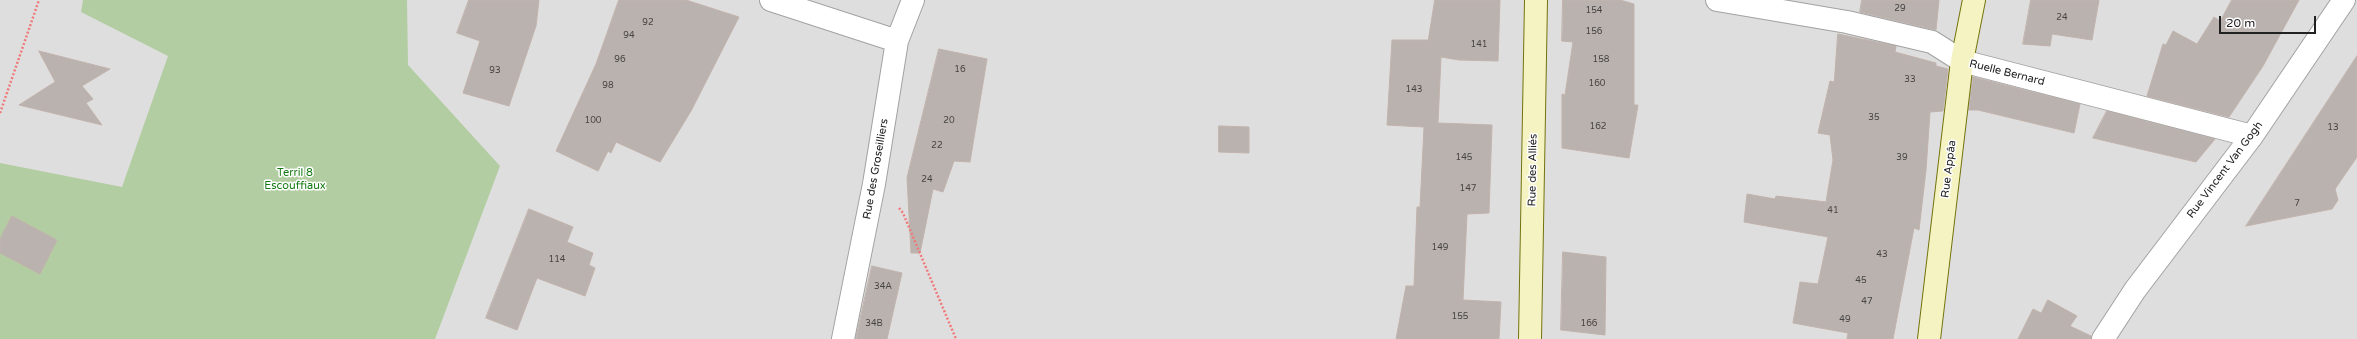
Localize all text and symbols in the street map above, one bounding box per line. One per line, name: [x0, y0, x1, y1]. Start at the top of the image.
house number: 29: [1894, 4, 1906, 14]
house number: 154: [1586, 6, 1602, 16]
scale bar: [2221, 8, 2318, 34]
house number: 24: [2056, 13, 2068, 23]
text: 20 m: [2226, 16, 2255, 30]
house number: 92: [642, 18, 654, 28]
house number: 156: [1586, 27, 1602, 37]
house number: 94: [623, 31, 635, 41]
house number: 141: [1471, 40, 1487, 50]
house number: 96: [614, 55, 626, 65]
house number: 158: [1593, 55, 1609, 65]
street label: Ruelle Bernard: [1968, 57, 2046, 89]
house number: 16: [954, 65, 966, 75]
house number: 93: [489, 66, 501, 76]
house number: 33: [1904, 75, 1916, 85]
house number: 160: [1589, 79, 1605, 89]
house number: 98: [602, 81, 614, 91]
house number: 143: [1406, 85, 1422, 95]
house number: 35: [1868, 113, 1880, 123]
house number: 100: [585, 116, 601, 126]
house number: 20: [943, 116, 955, 126]
street label: Rue des Groseilliers: [861, 118, 891, 220]
street label: Rue Vincent Van Gogh: [2184, 119, 2266, 221]
house number: 162: [1590, 122, 1606, 132]
house number: 13: [2327, 123, 2339, 133]
street label: Rue des Alliés: [1526, 133, 1540, 207]
street label: Rue Appâa: [1939, 139, 1959, 199]
house number: 22: [931, 141, 943, 151]
house number: 145: [1456, 153, 1472, 163]
house number: 39: [1896, 153, 1908, 163]
park label: Terril 8 Escouffiaux: [264, 166, 326, 192]
house number: 24: [921, 175, 933, 185]
house number: 147: [1460, 184, 1476, 194]
house number: 7: [2294, 199, 2300, 209]
house number: 41: [1827, 206, 1839, 216]
house number: 149: [1432, 243, 1448, 253]
house number: 43: [1876, 250, 1888, 260]
house number: 114: [549, 255, 565, 265]
house number: 45: [1855, 276, 1867, 286]
house number: 34A: [874, 282, 892, 292]
house number: 47: [1861, 297, 1873, 307]
house number: 155: [1452, 312, 1468, 322]
house number: 49: [1839, 315, 1851, 325]
house number: 34B: [865, 319, 883, 329]
house number: 166: [1581, 319, 1597, 329]

